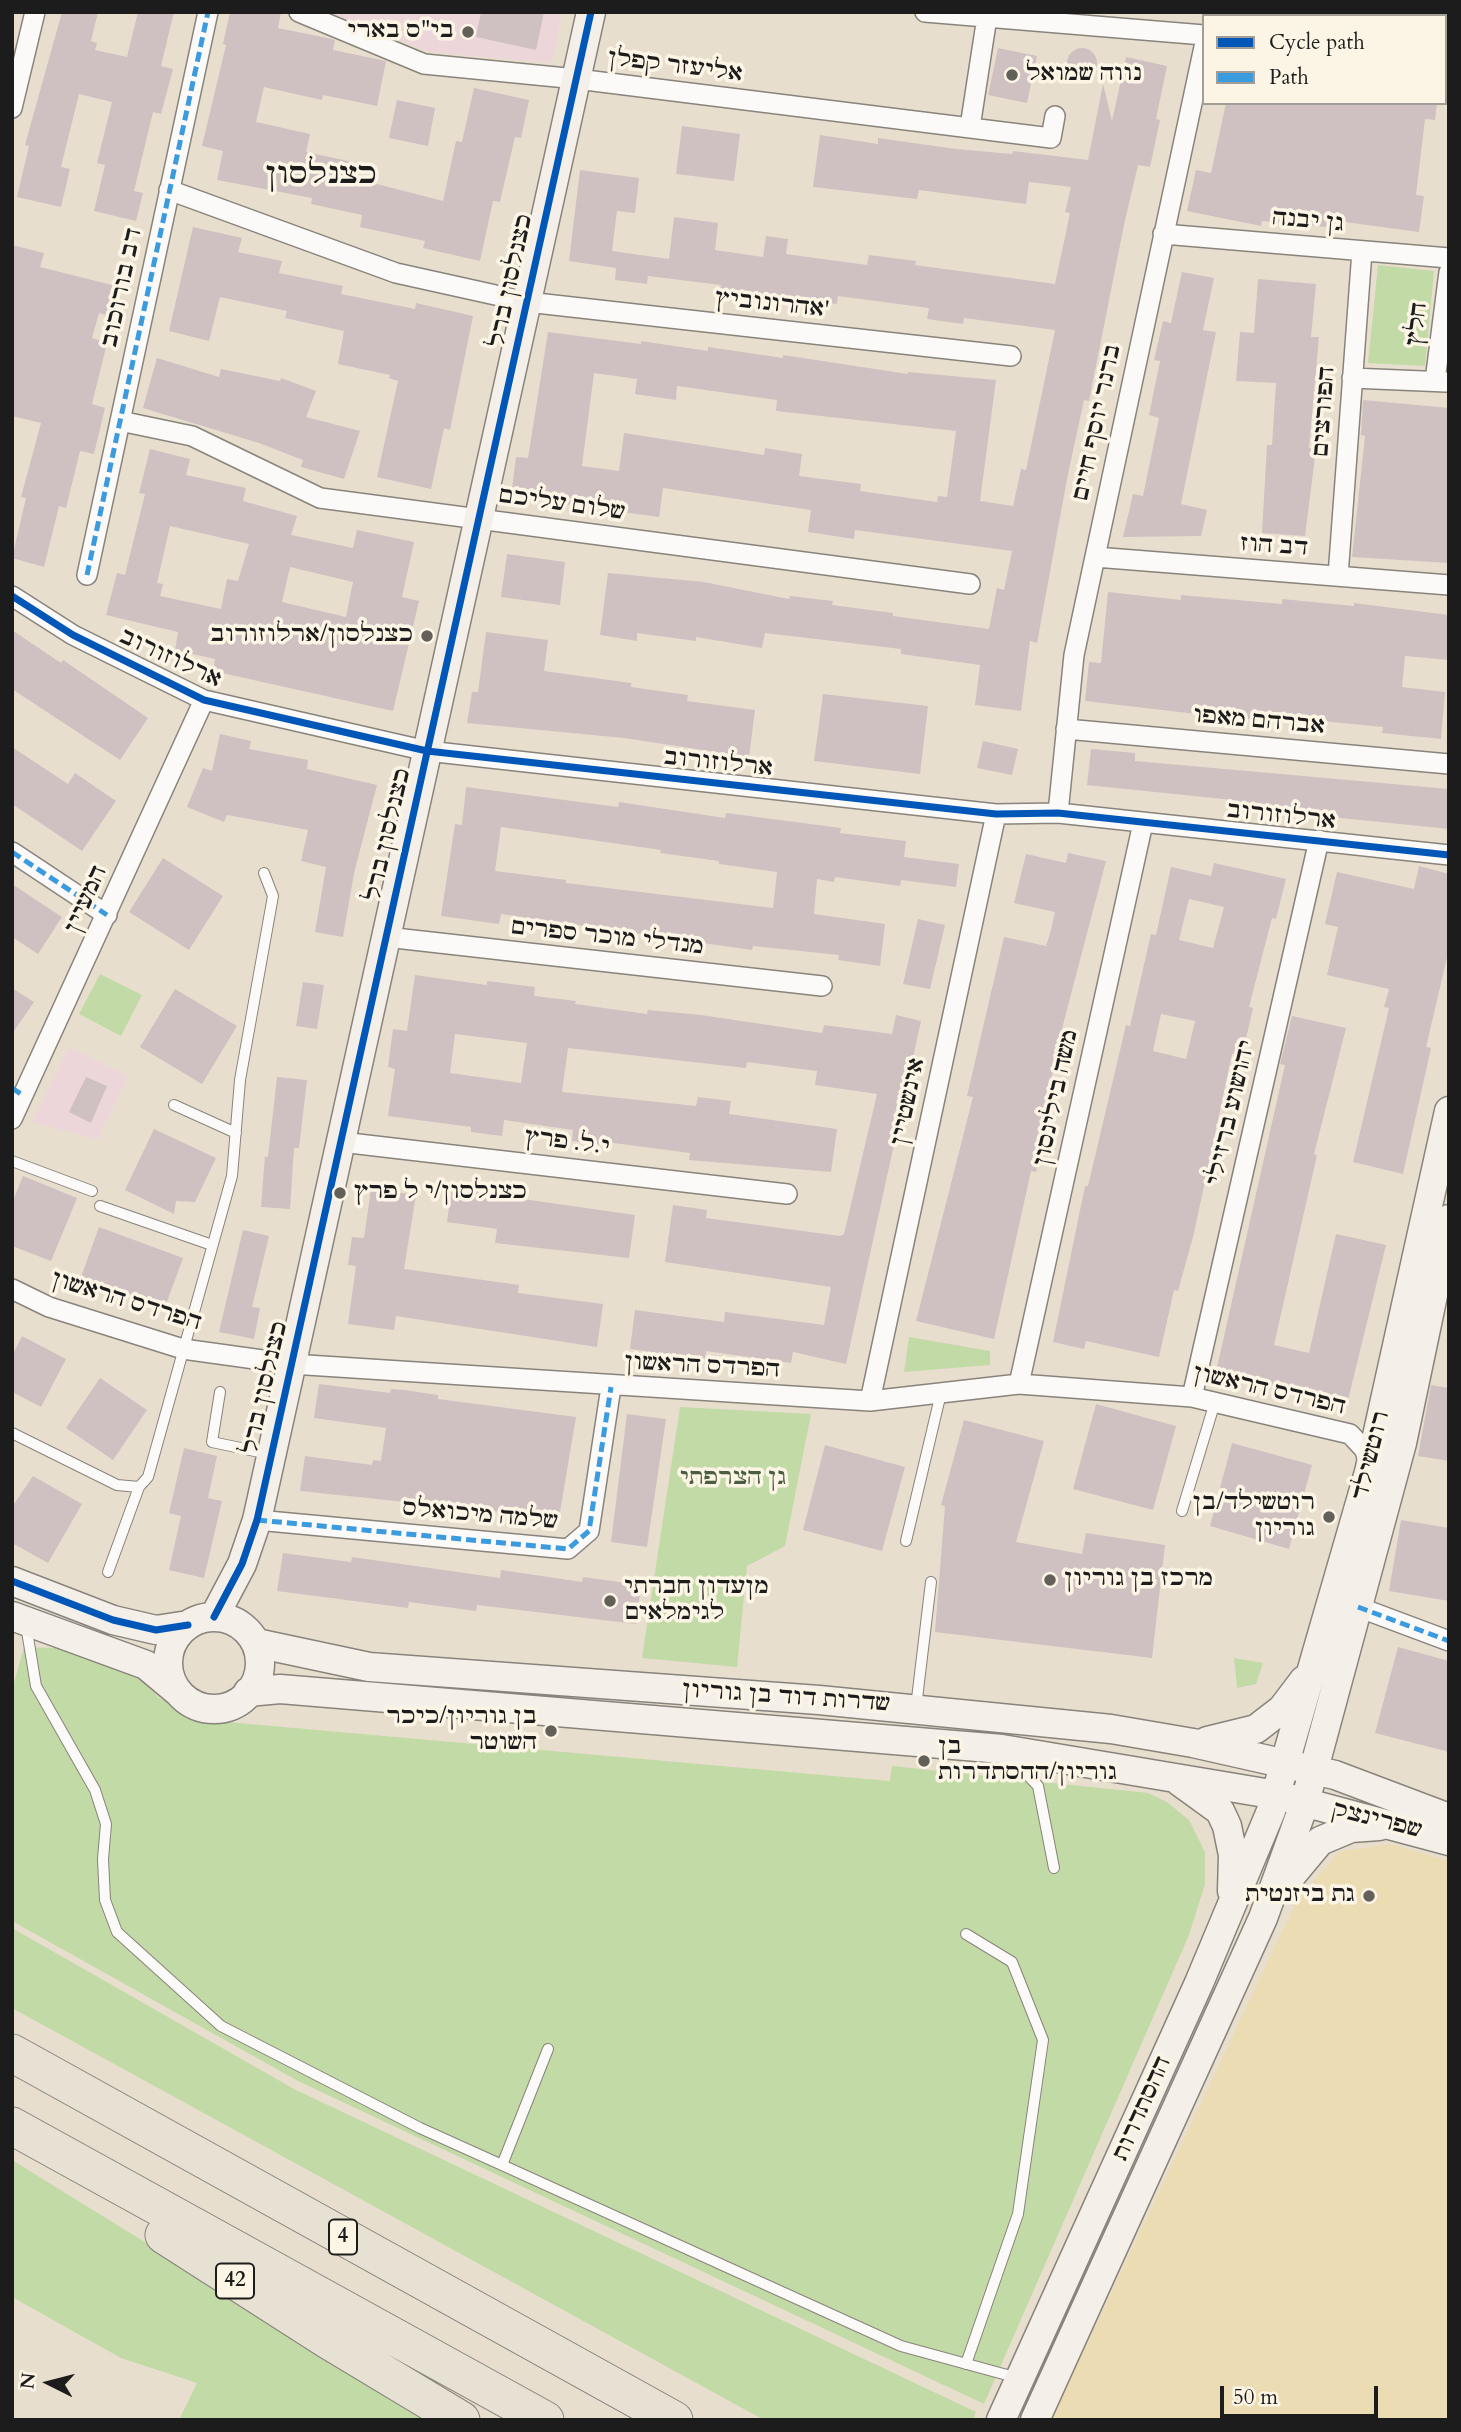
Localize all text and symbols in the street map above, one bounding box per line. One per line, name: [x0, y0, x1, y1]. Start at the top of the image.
legend: [1202, 14, 1447, 105]
place label: בי"ס בארי: [347, 18, 454, 46]
marker: בי"ס בארי: [460, 24, 476, 40]
text: Cycle path: [1269, 28, 1365, 57]
street label: אליעזר קפלן: [606, 45, 744, 89]
place label: נווה שמואל: [1026, 61, 1142, 89]
text: Path: [1269, 63, 1309, 92]
marker: נווה שמואל: [1004, 67, 1020, 83]
district label: כצנלסון: [265, 158, 377, 194]
street label: גן יבנה: [1271, 205, 1345, 239]
street label: כצנלסון ברל: [484, 212, 540, 350]
street label: דב בורוכוב: [97, 226, 149, 350]
street label: אהרונוביץ': [714, 285, 830, 325]
street label: חלץ: [1402, 301, 1434, 347]
street label: ברנר יוסף חיים: [1068, 342, 1128, 504]
street label: הפורצים: [1308, 365, 1342, 459]
street label: שלום עליכם: [497, 483, 627, 527]
street label: דב הוז: [1239, 531, 1309, 563]
place label: כצנלסון/ארלוזורוב: [210, 622, 413, 650]
street label: ארלוזורוב: [114, 623, 226, 695]
marker: כצנלסון/ארלוזורוב: [419, 628, 435, 644]
street label: אברהם מאפו: [1192, 702, 1326, 742]
street label: ארלוזורוב: [662, 745, 774, 783]
street label: כצנלסון ברל: [360, 766, 418, 904]
street label: ארלוזורוב: [1225, 798, 1337, 836]
street label: המעיין: [60, 862, 114, 938]
street label: מנדלי מוכר ספרים: [509, 914, 705, 962]
street label: משה בילינסון: [1029, 1027, 1085, 1169]
street label: יהושוע ברזילי: [1202, 1037, 1262, 1189]
street label: אינשטיין: [886, 1055, 932, 1149]
street label: י.ל. פרץ: [523, 1124, 611, 1162]
place label: כצנלסון/י ל פרץ: [354, 1179, 527, 1207]
marker: כצנלסון/י ל פרץ: [332, 1185, 348, 1201]
street label: הפרדס הראשון: [47, 1266, 205, 1338]
street label: כצנלסון ברל: [237, 1319, 295, 1457]
street label: הפרדס הראשון: [623, 1349, 781, 1385]
street label: הפרדס הראשון: [1190, 1360, 1348, 1422]
street label: רוטשילד: [1348, 1408, 1396, 1504]
park label: גן הצרפתי: [680, 1465, 786, 1493]
place label: רוטשילד/בן גוריון: [1192, 1490, 1315, 1544]
street label: שלמה מיכואלס: [401, 1495, 559, 1537]
marker: רוטשילד/בן גוריון: [1321, 1509, 1337, 1525]
place label: מרכז בן גוריון: [1064, 1566, 1213, 1594]
marker: מרכז בן גוריון: [1042, 1572, 1058, 1588]
place label: מןעדון חברתי לגימלאים: [624, 1574, 769, 1628]
marker: מןעדון חברתי לגימלאים: [602, 1593, 618, 1609]
street label: שדרות דוד בן גוריון: [681, 1677, 891, 1719]
place label: בן גוריון/כיכר השוטר: [386, 1704, 537, 1758]
marker: בן גוריון/כיכר השוטר: [543, 1723, 559, 1739]
place label: בן גוריון/ההסתדרות: [938, 1734, 1117, 1788]
marker: בן גוריון/ההסתדרות: [916, 1753, 932, 1769]
street label: שפרינצק: [1329, 1797, 1425, 1845]
place label: גת ביזנטית: [1245, 1882, 1355, 1910]
marker: גת ביזנטית: [1361, 1888, 1377, 1904]
street label: ההסתדרות: [1108, 2053, 1178, 2165]
road number: 4: [329, 2220, 357, 2254]
road number: 42: [216, 2264, 254, 2298]
north arrow: [14, 2348, 84, 2418]
text: N: [14, 2371, 42, 2390]
scale bar: [1223, 2372, 1380, 2416]
text: 50 m: [1233, 2383, 1278, 2412]

